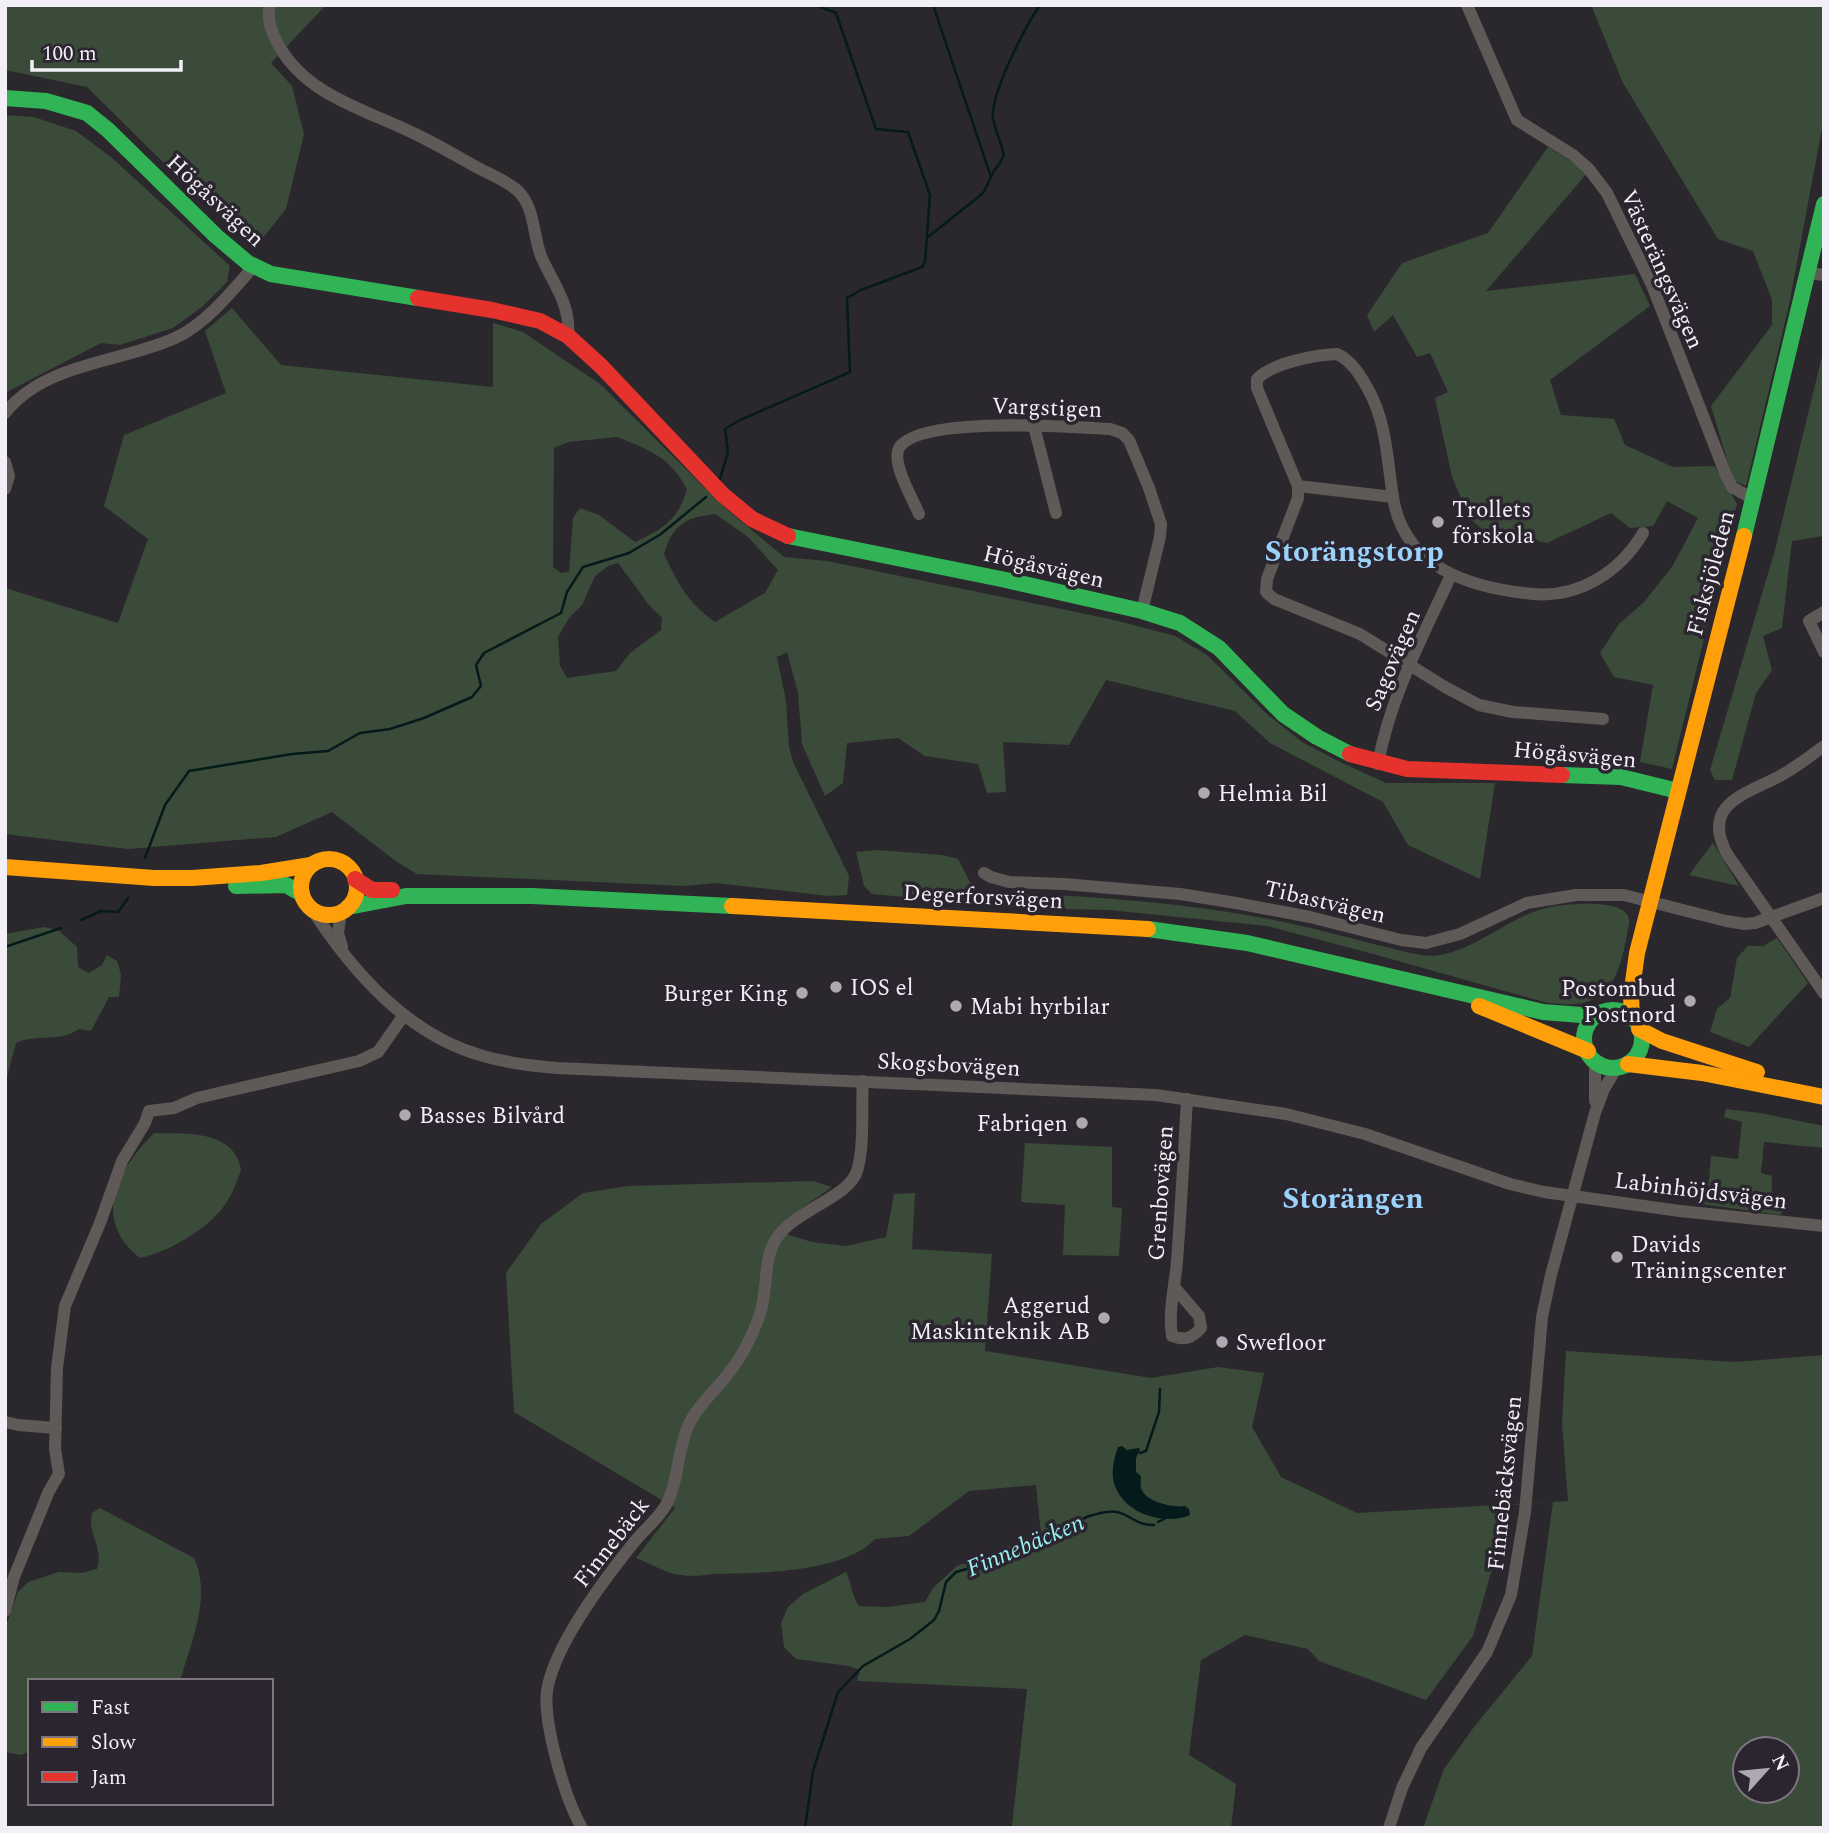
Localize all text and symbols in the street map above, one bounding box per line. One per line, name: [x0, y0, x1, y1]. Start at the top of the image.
scale bar: [32, 28, 180, 72]
text: 100 m: [42, 38, 97, 70]
street label: Högåsvägen: [158, 146, 272, 256]
street label: Västerängsvägen: [1611, 184, 1712, 355]
street label: Vargstigen: [991, 389, 1103, 428]
place label: Trollets förskola: [1452, 493, 1534, 554]
street label: Fisksjöleden: [1678, 507, 1745, 640]
marker: Trollets förskola: [1430, 514, 1446, 530]
district label: Storängstorp: [1264, 529, 1444, 575]
street label: Högåsvägen: [980, 537, 1108, 598]
street label: Sagovägen: [1356, 604, 1431, 717]
street label: Högåsvägen: [1512, 733, 1638, 778]
place label: Helmia Bil: [1218, 777, 1327, 812]
marker: Helmia Bil: [1196, 785, 1212, 801]
street label: Tibastvägen: [1260, 871, 1389, 933]
street label: Degerforsvägen: [902, 876, 1064, 919]
place label: IOS el: [850, 971, 913, 1006]
place label: Postombud Postnord: [1561, 972, 1676, 1033]
place label: Burger King: [663, 977, 788, 1012]
marker: IOS el: [828, 979, 844, 995]
marker: Burger King: [794, 985, 810, 1001]
place label: Mabi hyrbilar: [970, 990, 1110, 1025]
marker: Postombud Postnord: [1682, 993, 1698, 1009]
marker: Mabi hyrbilar: [948, 998, 964, 1014]
street label: Skogsbovägen: [876, 1044, 1021, 1087]
place label: Basses Bilvård: [419, 1099, 565, 1134]
marker: Basses Bilvård: [397, 1107, 413, 1123]
place label: Fabriqen: [977, 1107, 1068, 1142]
marker: Fabriqen: [1074, 1115, 1090, 1131]
street label: Grenbovägen: [1139, 1124, 1184, 1262]
street label: Labinhöjdsvägen: [1612, 1164, 1789, 1219]
district label: Storängen: [1282, 1176, 1424, 1222]
place label: Davids Träningscenter: [1631, 1228, 1786, 1289]
marker: Davids Träningscenter: [1609, 1249, 1625, 1265]
place label: Aggerud Maskinteknik AB: [910, 1289, 1090, 1350]
marker: Aggerud Maskinteknik AB: [1096, 1310, 1112, 1326]
place label: Swefloor: [1236, 1326, 1326, 1361]
marker: Swefloor: [1214, 1334, 1230, 1350]
street label: Finnebäcksvägen: [1479, 1394, 1532, 1572]
street label: Finnebäck: [565, 1490, 659, 1596]
water label: Finnebäcken: [961, 1505, 1090, 1587]
legend: [28, 1679, 273, 1805]
text: Fast: [91, 1692, 130, 1724]
text: Slow: [91, 1727, 137, 1759]
north arrow: [1731, 1735, 1801, 1805]
text: N: [1763, 1749, 1796, 1776]
text: Jam: [91, 1762, 127, 1794]

